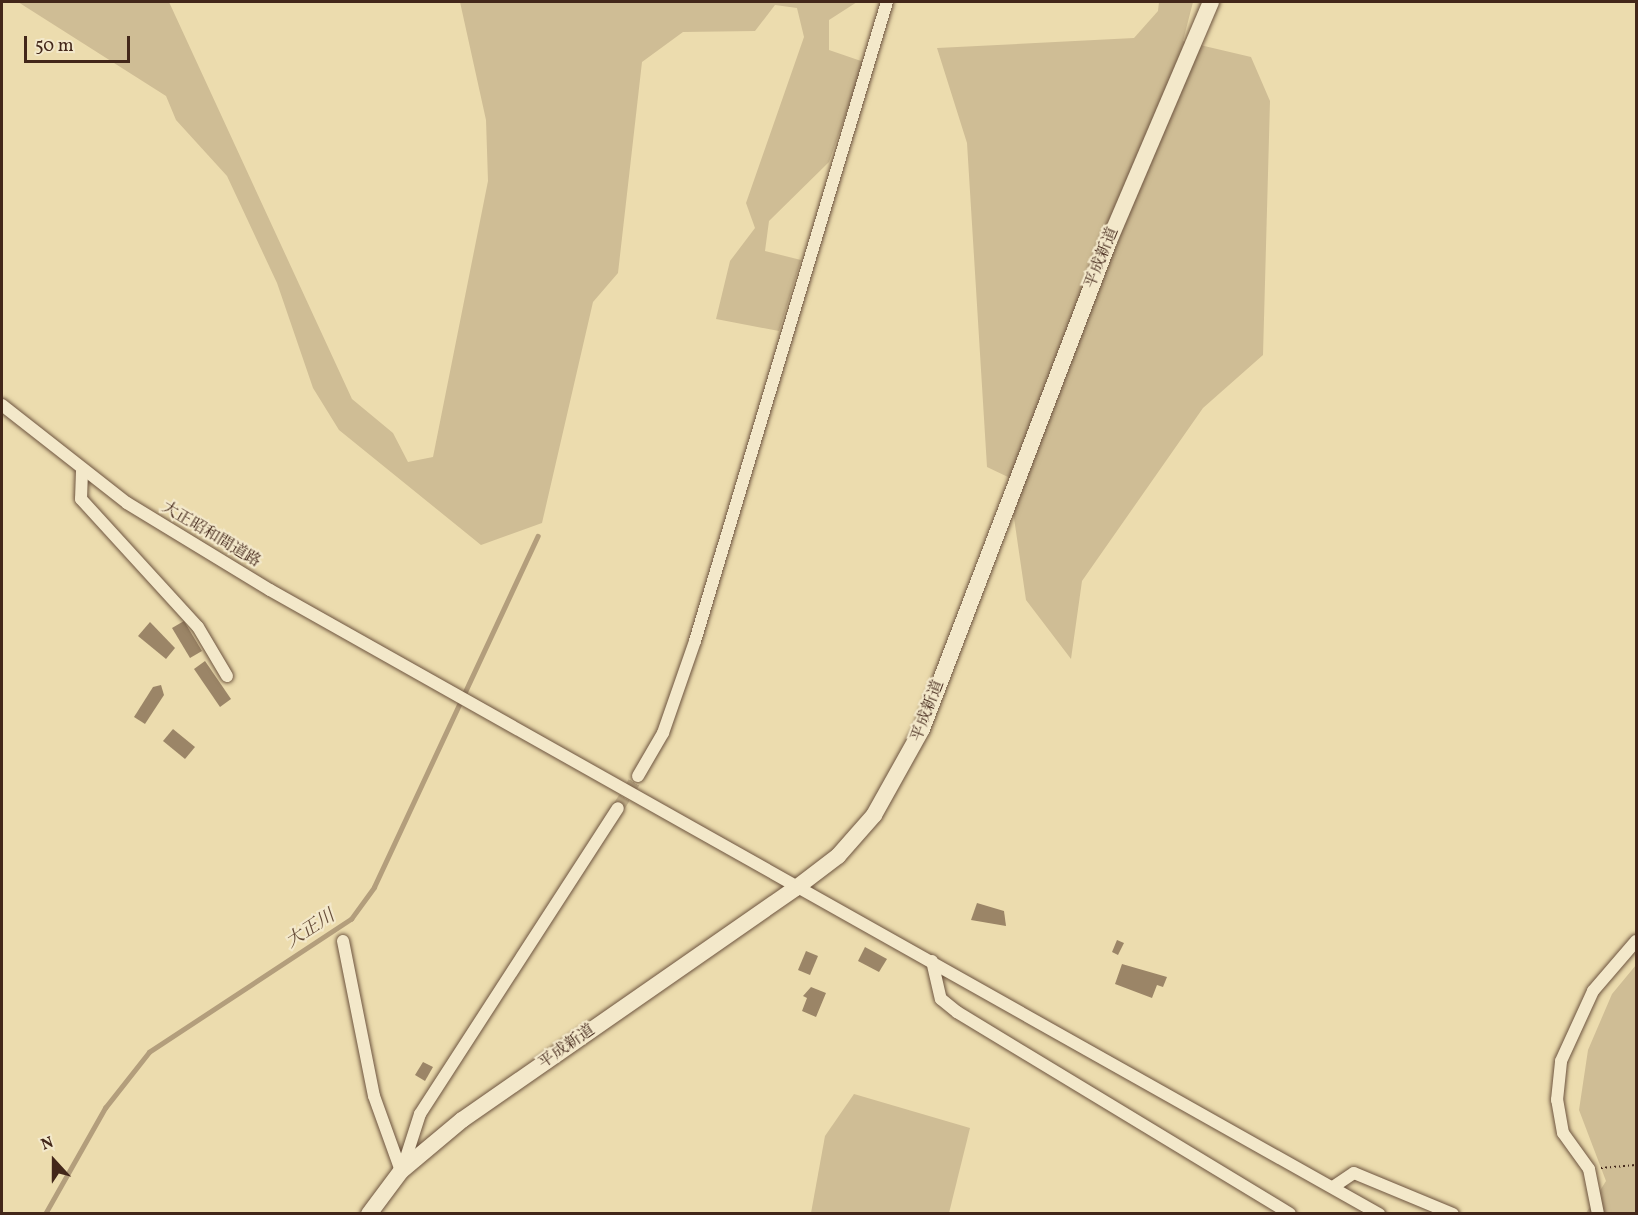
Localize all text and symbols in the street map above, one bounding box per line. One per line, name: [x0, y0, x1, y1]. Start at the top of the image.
scale bar: [27, 24, 134, 62]
text: 50 m: [35, 34, 74, 59]
street label: 平成新道: [1081, 225, 1123, 291]
street label: 大正昭和間道路: [158, 498, 264, 572]
street label: 平成新道: [908, 678, 948, 744]
water label: 大正川: [282, 906, 340, 954]
street label: 平成新道: [535, 1021, 599, 1073]
north arrow: [24, 1131, 84, 1191]
text: N: [38, 1132, 57, 1157]

